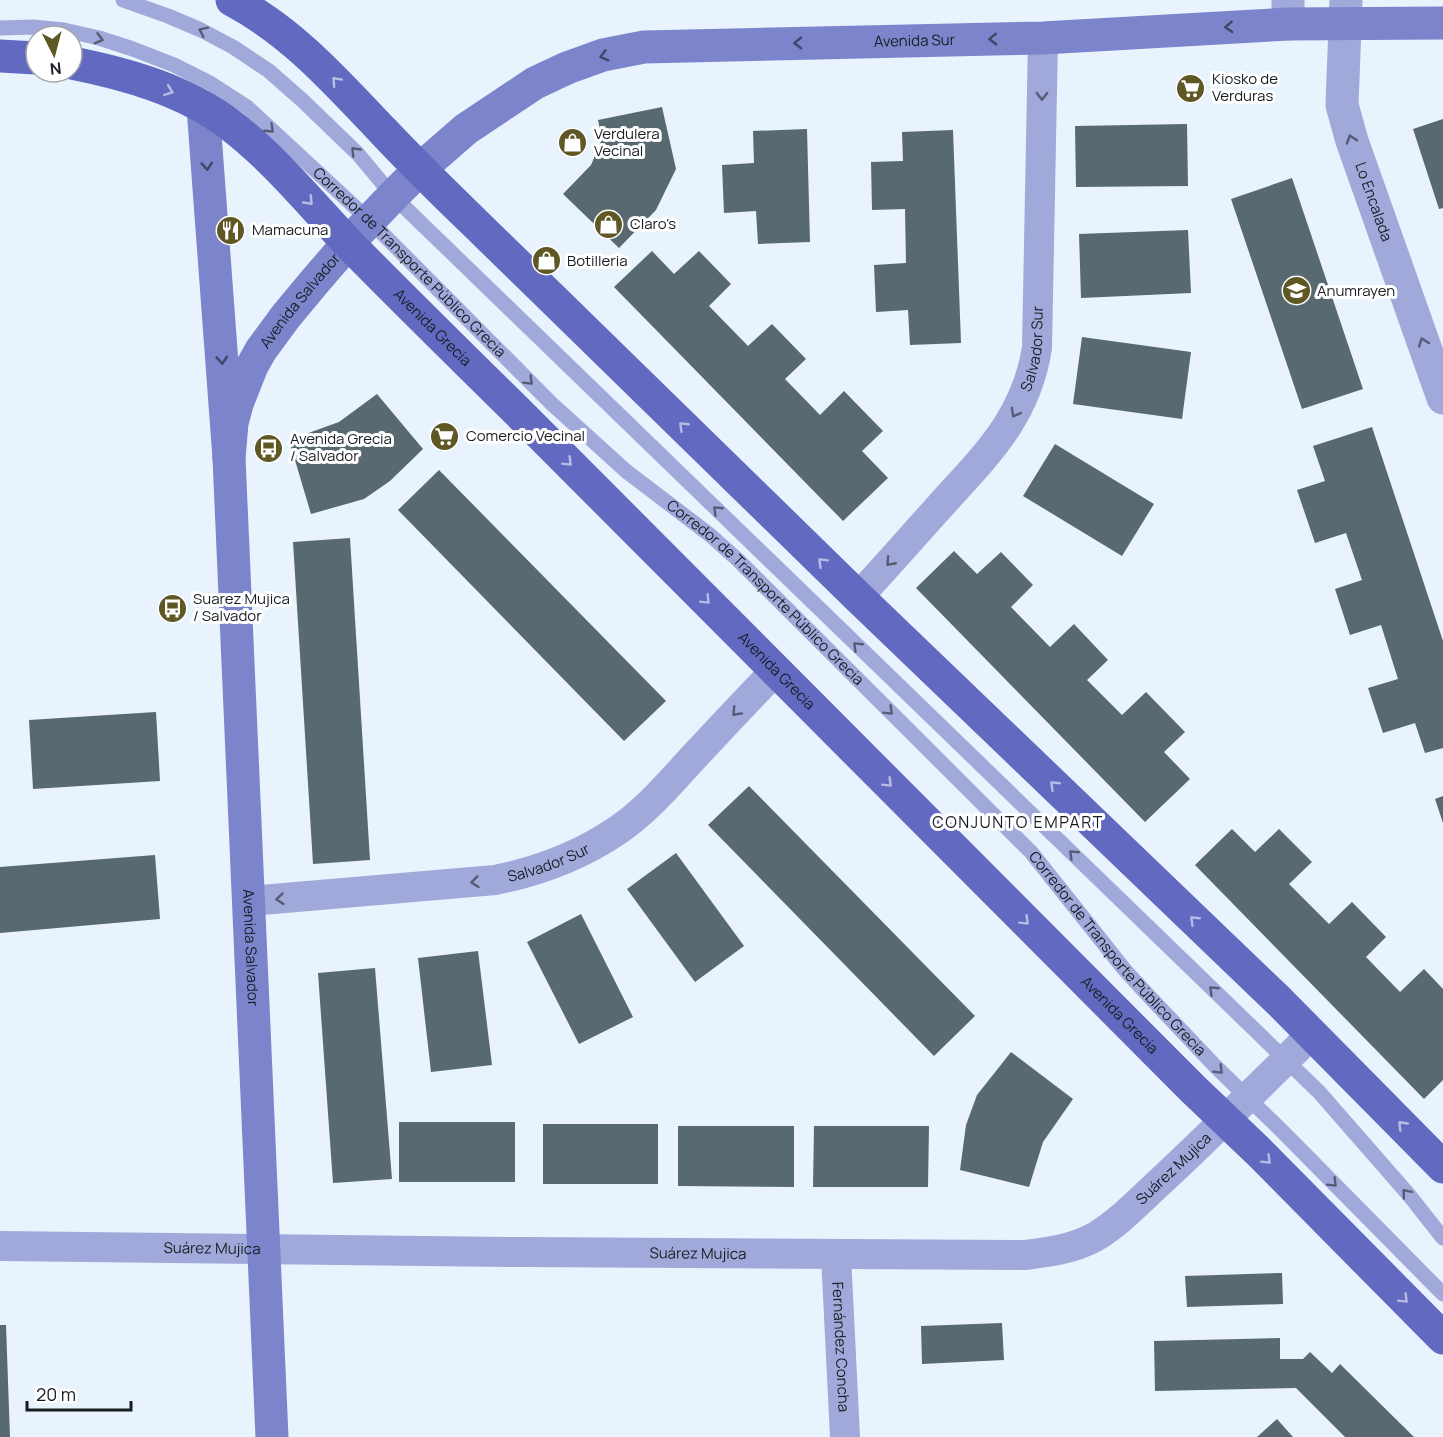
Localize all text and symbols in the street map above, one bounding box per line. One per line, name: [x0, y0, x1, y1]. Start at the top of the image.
one-way arrow: [1225, 21, 1234, 34]
north arrow: [24, 24, 84, 84]
one-way arrow: [198, 27, 209, 39]
street label: Avenida Sur: [874, 29, 956, 52]
one-way arrow: [94, 31, 104, 44]
one-way arrow: [988, 33, 997, 45]
one-way arrow: [793, 37, 802, 50]
one-way arrow: [599, 49, 610, 61]
text: N: [49, 57, 62, 80]
place label: Kiosko de Verduras: [1212, 68, 1278, 106]
supermarket icon: Kiosko de Verduras: [1175, 72, 1207, 104]
one-way arrow: [332, 78, 343, 88]
one-way arrow: [163, 83, 173, 96]
one-way arrow: [1036, 92, 1048, 101]
one-way arrow: [263, 121, 274, 132]
place label: Verdulera Vecinal: [594, 123, 660, 161]
shop icon: Verdulera Vecinal: [557, 127, 589, 159]
one-way arrow: [1346, 134, 1359, 145]
one-way arrow: [351, 148, 362, 158]
street label: Lo Encalada: [1350, 159, 1398, 244]
one-way arrow: [200, 161, 213, 170]
street label: Corredor de Transporte Público Grecia: [308, 162, 511, 362]
one-way arrow: [302, 195, 313, 205]
shop icon: Claro's: [593, 208, 625, 240]
place label: Claro's: [630, 213, 676, 234]
restaurant icon: Mamacuna: [215, 214, 247, 246]
place label: Mamacuna: [252, 219, 328, 240]
shop icon: Botilleria: [530, 245, 562, 277]
street label: Avenida Salvador: [255, 248, 345, 352]
place label: Botilleria: [567, 250, 628, 271]
school or university icon: Anumrayen: [1280, 275, 1312, 307]
place label: Anumrayen: [1317, 280, 1395, 301]
street label: Avenida Grecia: [389, 284, 476, 371]
street label: Salvador Sur: [1015, 305, 1048, 394]
one-way arrow: [1418, 337, 1431, 348]
one-way arrow: [215, 355, 228, 364]
one-way arrow: [522, 374, 533, 384]
one-way arrow: [1011, 407, 1022, 417]
supermarket icon: Comercio Vecinal: [429, 420, 461, 452]
one-way arrow: [679, 422, 689, 433]
place label: Comercio Vecinal: [466, 425, 585, 446]
place label: Avenida Grecia / Salvador: [290, 428, 392, 466]
bus stop icon: Avenida Grecia / Salvador: [253, 432, 285, 464]
one-way arrow: [561, 455, 572, 466]
street label: Corredor de Transporte Público Grecia: [662, 495, 869, 690]
one-way arrow: [714, 506, 724, 517]
one-way arrow: [886, 555, 897, 566]
one-way arrow: [819, 559, 830, 570]
place label: Suarez Mujica / Salvador: [193, 588, 290, 626]
bus stop icon: Suarez Mujica / Salvador: [156, 592, 188, 624]
one-way arrow: [699, 593, 710, 603]
street label: Avenida Grecia: [733, 627, 820, 714]
one-way arrow: [854, 642, 865, 653]
one-way arrow: [882, 703, 893, 714]
one-way arrow: [732, 705, 743, 716]
one-way arrow: [881, 776, 892, 786]
one-way arrow: [1050, 781, 1061, 792]
district label: CONJUNTO EMPART: [932, 811, 1104, 833]
street label: Salvador Sur: [505, 838, 594, 887]
street label: Corredor de Transporte Público Grecia: [1024, 846, 1211, 1060]
one-way arrow: [1069, 851, 1080, 862]
one-way arrow: [470, 875, 479, 888]
street label: Avenida Salvador: [238, 889, 264, 1007]
one-way arrow: [276, 892, 285, 905]
one-way arrow: [1018, 913, 1029, 924]
one-way arrow: [1191, 916, 1202, 927]
street label: Avenida Grecia: [1076, 971, 1163, 1058]
one-way arrow: [1209, 986, 1219, 997]
one-way arrow: [1212, 1063, 1223, 1074]
one-way arrow: [1398, 1121, 1409, 1132]
street label: Suárez Mujica: [1131, 1128, 1216, 1209]
one-way arrow: [1260, 1153, 1271, 1164]
one-way arrow: [1326, 1175, 1337, 1186]
one-way arrow: [1402, 1189, 1413, 1200]
street label: Suárez Mujica: [163, 1237, 261, 1259]
street label: Suárez Mujica: [649, 1242, 746, 1264]
street label: Fernández Concha: [827, 1281, 855, 1412]
one-way arrow: [1398, 1292, 1408, 1303]
scale bar: [27, 1374, 130, 1412]
text: 20 m: [36, 1382, 76, 1406]

